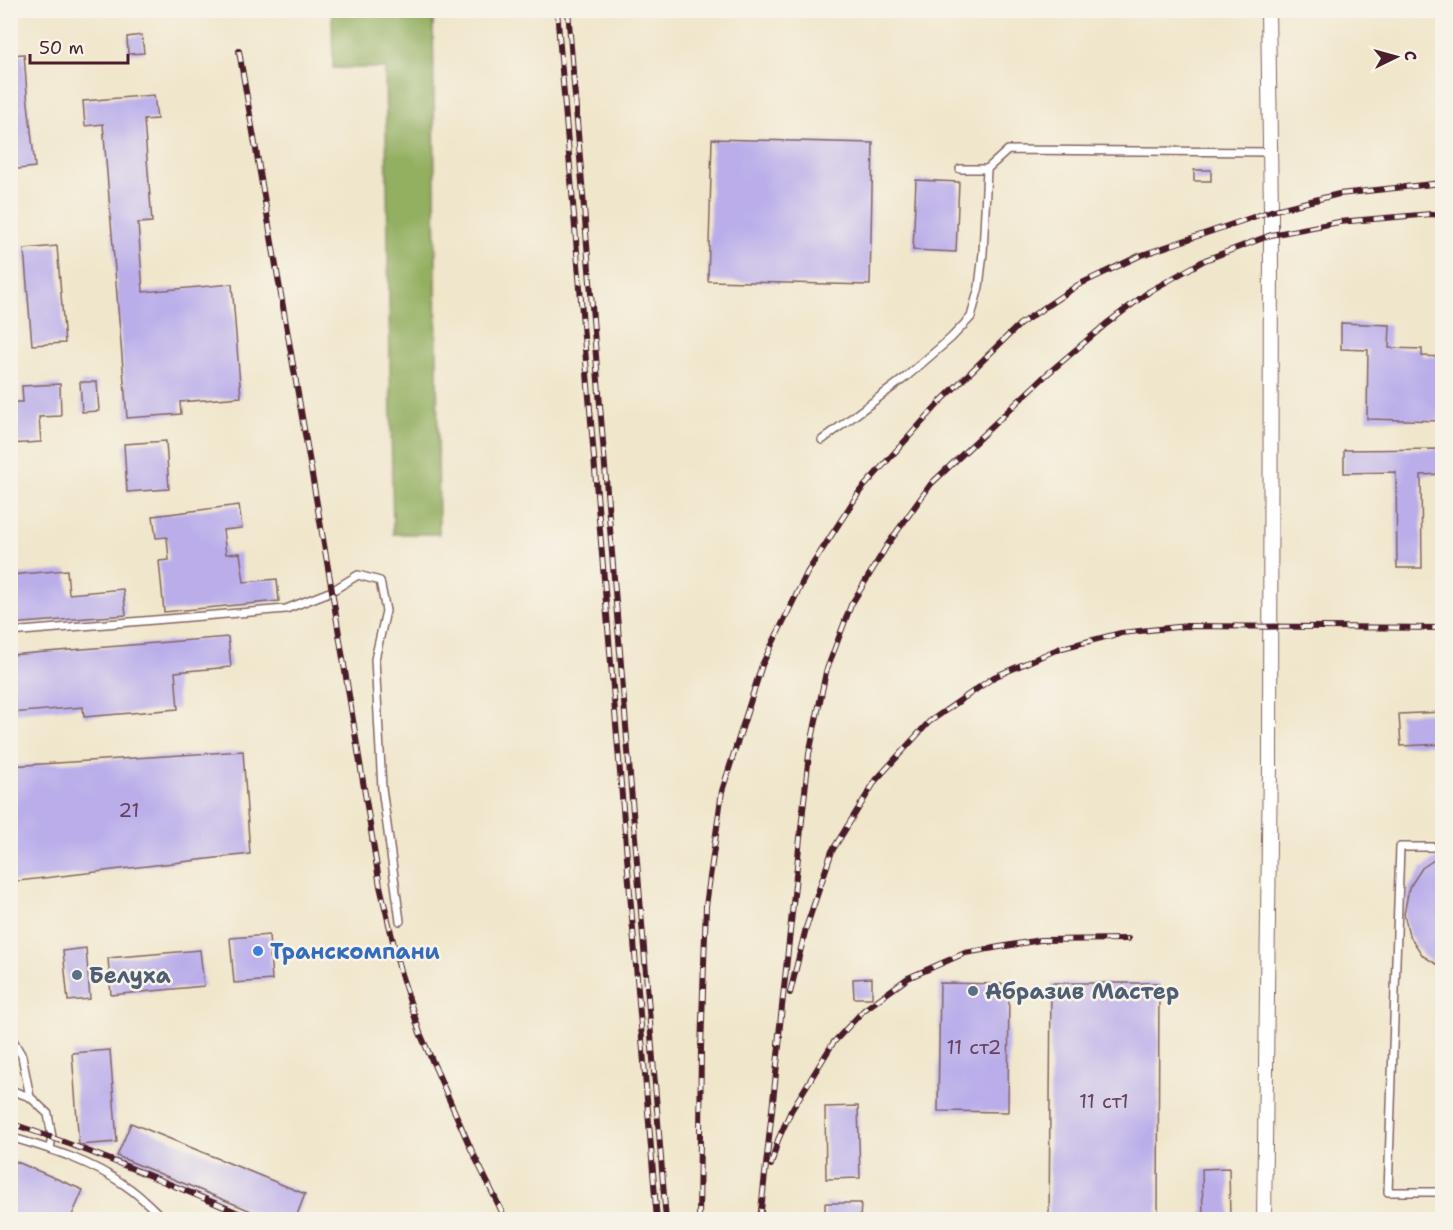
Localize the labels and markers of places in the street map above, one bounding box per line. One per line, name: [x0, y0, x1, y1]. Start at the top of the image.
place label: Транскомпани: [270, 937, 440, 966]
marker: Транскомпани: [251, 944, 265, 958]
place label: Белуха: [89, 961, 171, 990]
marker: Белуха: [70, 968, 84, 982]
place label: Абразив Мастер: [985, 977, 1179, 1006]
marker: Абразив Мастер: [966, 984, 980, 998]

